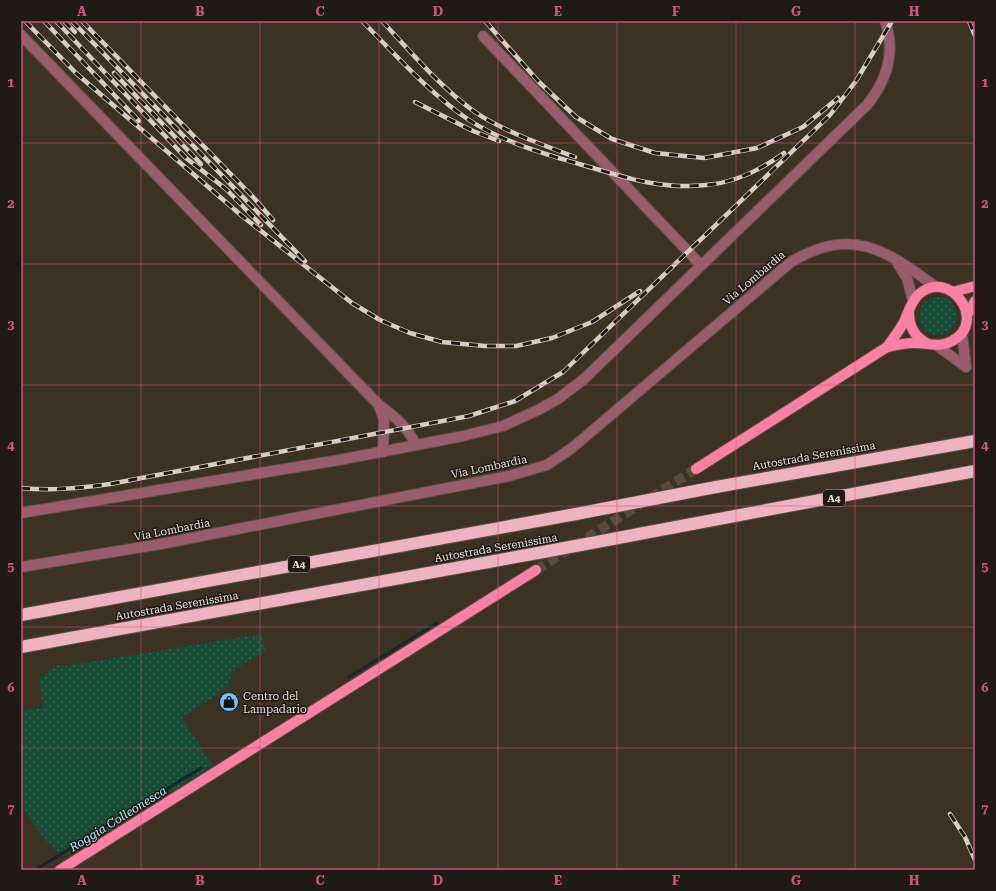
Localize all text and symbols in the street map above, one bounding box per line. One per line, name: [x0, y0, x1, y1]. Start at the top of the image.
text: A: [77, 4, 87, 19]
text: B: [195, 4, 205, 19]
text: C: [315, 4, 325, 19]
text: D: [433, 4, 443, 19]
text: E: [554, 4, 562, 19]
text: F: [672, 4, 680, 19]
text: G: [791, 4, 801, 19]
text: H: [909, 4, 920, 19]
text: 1: [7, 75, 15, 90]
text: 1: [981, 75, 989, 90]
text: 2: [7, 196, 15, 211]
text: 2: [981, 196, 989, 211]
street label: Via Lombardia: [720, 248, 788, 308]
text: 3: [7, 317, 15, 332]
text: 3: [981, 317, 989, 332]
text: 4: [7, 438, 15, 453]
text: 4: [981, 438, 989, 453]
street label: Autostrada Serenissima: [751, 439, 877, 473]
street label: Via Lombardia: [450, 453, 528, 481]
road number: A4: [823, 490, 845, 506]
street label: Via Lombardia: [133, 516, 211, 544]
street label: Autostrada Serenissima: [433, 531, 559, 565]
road number: A4: [288, 556, 310, 572]
text: 5: [7, 559, 15, 574]
text: 5: [981, 559, 989, 574]
street label: Autostrada Serenissima: [114, 589, 240, 623]
text: 6: [7, 680, 15, 695]
text: 6: [981, 680, 989, 695]
place label: Centro del Lampadario: [243, 690, 307, 716]
shop icon: Centro del Lampadario: [218, 691, 240, 713]
water label: Roggia Colleonesca: [66, 783, 169, 855]
text: 7: [7, 801, 15, 816]
text: 7: [981, 801, 989, 816]
text: A: [77, 873, 87, 888]
text: B: [195, 873, 205, 888]
text: C: [315, 873, 325, 888]
text: D: [433, 873, 443, 888]
text: E: [554, 873, 562, 888]
text: F: [672, 873, 680, 888]
text: G: [791, 873, 801, 888]
text: H: [909, 873, 920, 888]

